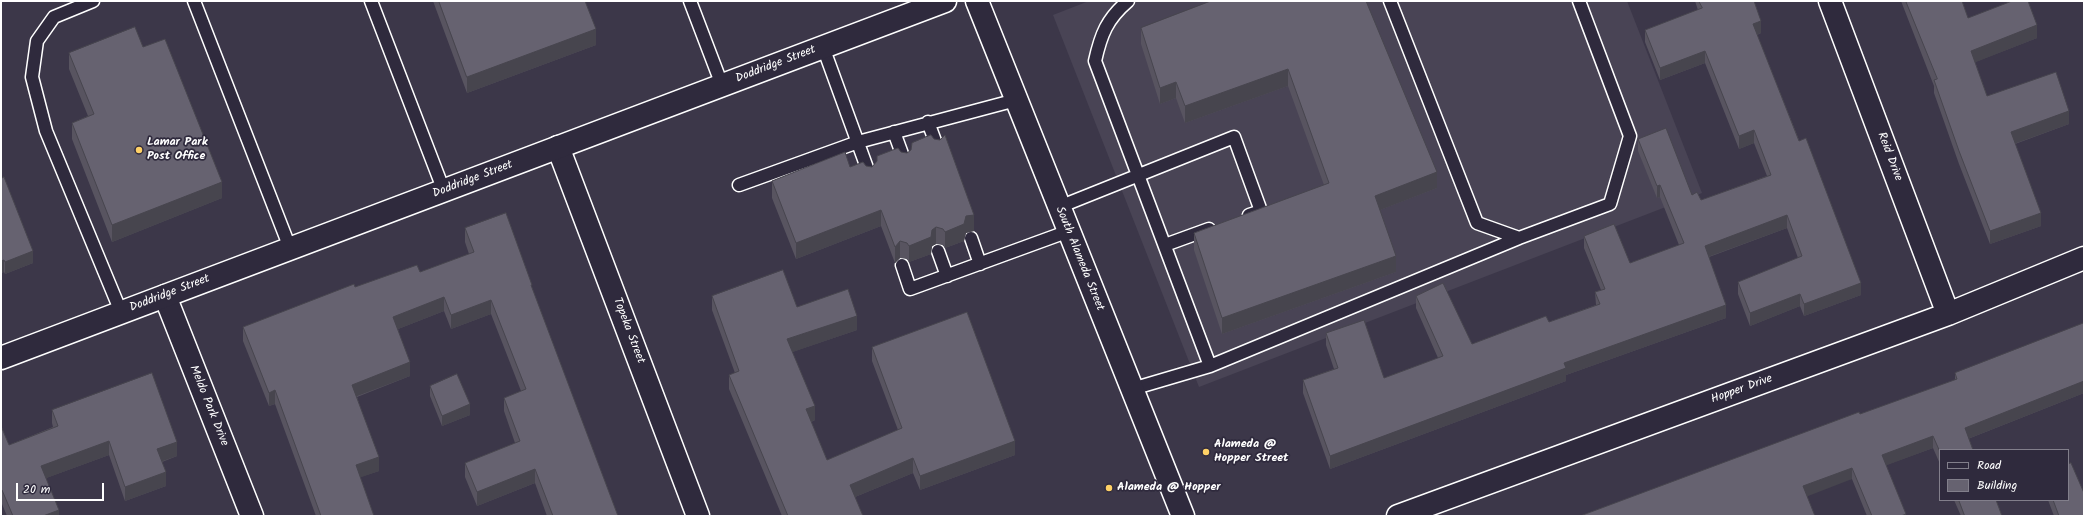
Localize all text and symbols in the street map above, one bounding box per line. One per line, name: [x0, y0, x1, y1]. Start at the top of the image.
street label: Doddridge Street: [734, 43, 818, 87]
street label: Reid Drive: [1873, 131, 1905, 183]
place label: Lamar Park Post Office: [147, 136, 208, 164]
marker: Lamar Park Post Office: [134, 145, 144, 155]
street label: Doddridge Street: [431, 158, 515, 202]
street label: South Alameda Street: [1052, 205, 1106, 313]
street label: Doddridge Street: [128, 272, 212, 316]
street label: Topeka Street: [609, 296, 647, 366]
street label: Meldo Park Drive: [185, 364, 231, 448]
street label: Hopper Drive: [1709, 372, 1775, 408]
place label: Alameda @ Hopper Street: [1214, 438, 1289, 466]
marker: Alameda @ Hopper Street: [1201, 447, 1211, 457]
legend: [1939, 449, 2069, 501]
text: Road: [1977, 456, 2001, 475]
scale bar: [18, 475, 106, 501]
text: Building: [1977, 476, 2017, 495]
text: 20 m: [23, 480, 50, 499]
place label: Alameda @ Hopper: [1117, 481, 1221, 495]
marker: Alameda @ Hopper: [1104, 483, 1114, 493]

